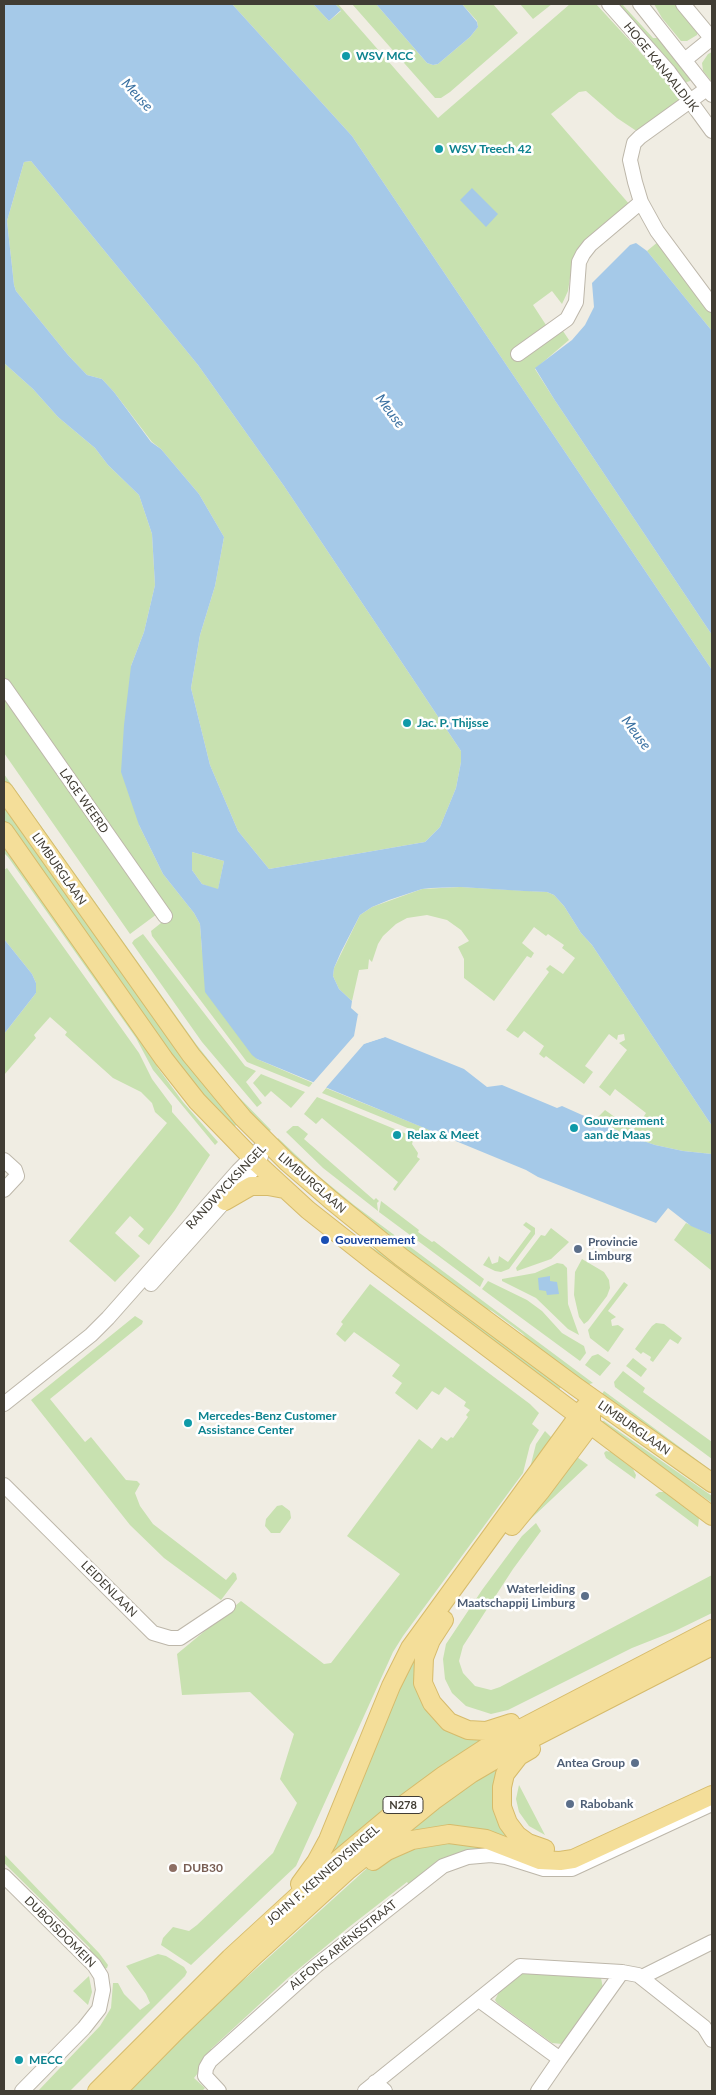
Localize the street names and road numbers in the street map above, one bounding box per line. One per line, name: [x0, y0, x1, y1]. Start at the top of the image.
street label: HOGE KANAALDIJK: [621, 19, 701, 115]
street label: LAGE WEERD: [56, 766, 112, 836]
street label: LIMBURGLAAN: [29, 830, 89, 908]
street label: RANDWYCKSINGEL: [183, 1142, 269, 1232]
street label: LIMBURGLAAN: [275, 1150, 349, 1216]
street label: LIMBURGLAAN: [595, 1398, 673, 1458]
street label: LEIDENLAAN: [78, 1558, 140, 1620]
road number: N278: [383, 1796, 423, 1814]
street label: JOHN F. KENNEDYSINGEL: [264, 1822, 382, 1928]
street label: DUBOISDOMEIN: [21, 1893, 99, 1971]
street label: ALFONS ARIËNSSTRAAT: [286, 1897, 400, 1993]

